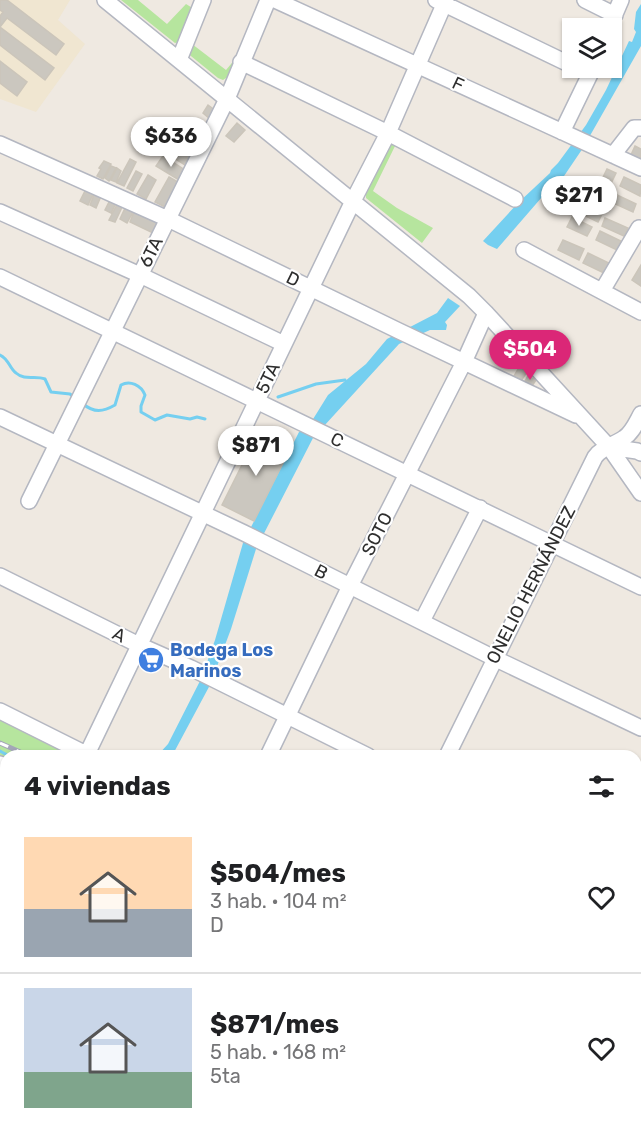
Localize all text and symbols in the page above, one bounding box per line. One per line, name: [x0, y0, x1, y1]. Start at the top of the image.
map controls: [562, 18, 622, 78]
button: layers: [562, 18, 622, 78]
street label: F: [449, 72, 467, 96]
pin: $636: [135, 117, 207, 168]
text: $636: [145, 124, 197, 148]
pin: $271: [543, 176, 615, 227]
text: $271: [555, 183, 603, 207]
street label: 6TA: [134, 233, 168, 271]
street label: D: [283, 266, 303, 292]
pin: $504: [494, 330, 566, 381]
text: $504: [503, 337, 557, 361]
street label: 5TA: [251, 359, 285, 397]
pin: $871: [220, 426, 292, 477]
street label: C: [327, 427, 347, 453]
text: $871: [232, 433, 280, 457]
street label: ONELIO HERNÁNDEZ: [482, 502, 580, 668]
street label: SOTO: [357, 509, 397, 559]
street label: B: [311, 559, 331, 585]
street label: A: [109, 622, 129, 648]
place label: Bodega Los Marinos: [170, 639, 273, 682]
supermarket icon: Bodega Los Marinos: [136, 645, 166, 675]
icon: filters: [585, 770, 618, 803]
text: 4 viviendas: [24, 771, 171, 802]
text: $504/mes: [210, 858, 346, 889]
icon: home: [72, 861, 144, 933]
icon: heart: [585, 881, 618, 914]
text: 3 hab. · 104 m²: [210, 889, 346, 913]
text: D: [210, 913, 224, 937]
text: $871/mes: [210, 1009, 339, 1040]
icon: home: [72, 1012, 144, 1084]
icon: heart: [585, 1032, 618, 1065]
text: 5 hab. · 168 m²: [210, 1040, 346, 1064]
text: 5ta: [210, 1064, 241, 1088]

